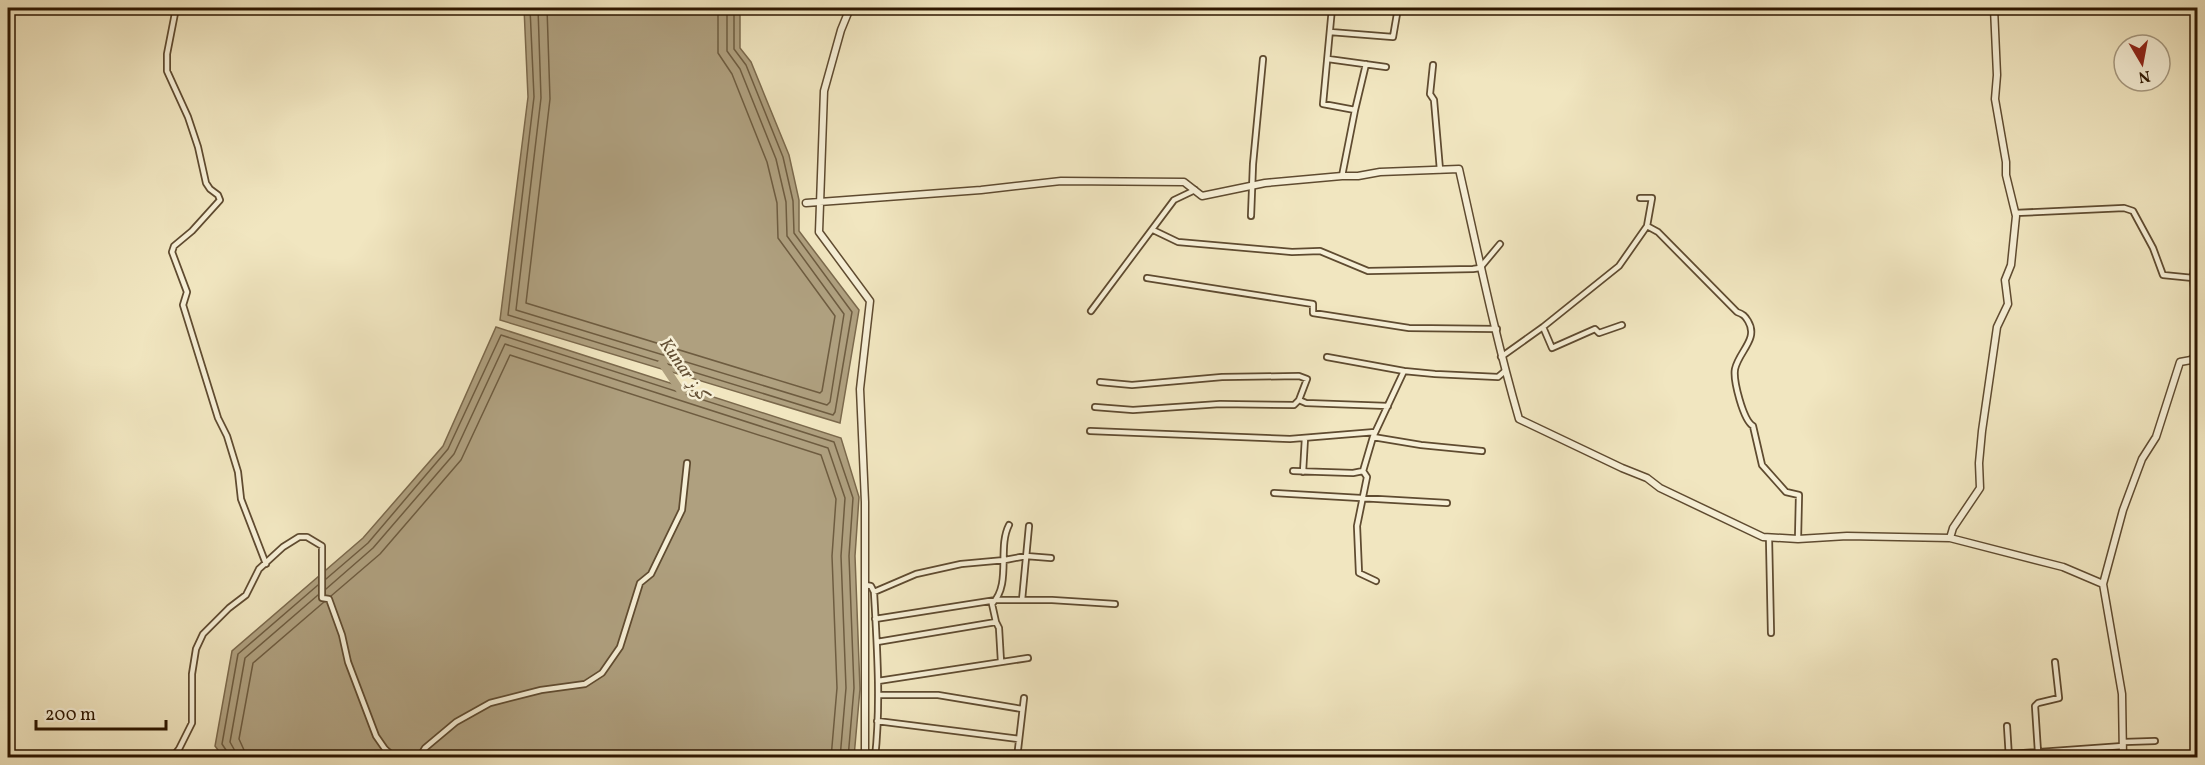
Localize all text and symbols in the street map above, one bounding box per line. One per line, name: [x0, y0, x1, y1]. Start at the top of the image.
north arrow: [2112, 33, 2172, 93]
text: N: [2136, 64, 2152, 88]
water label: Kunar کونړ: [653, 333, 717, 410]
scale bar: [36, 693, 166, 731]
text: 200 m: [45, 703, 96, 728]

